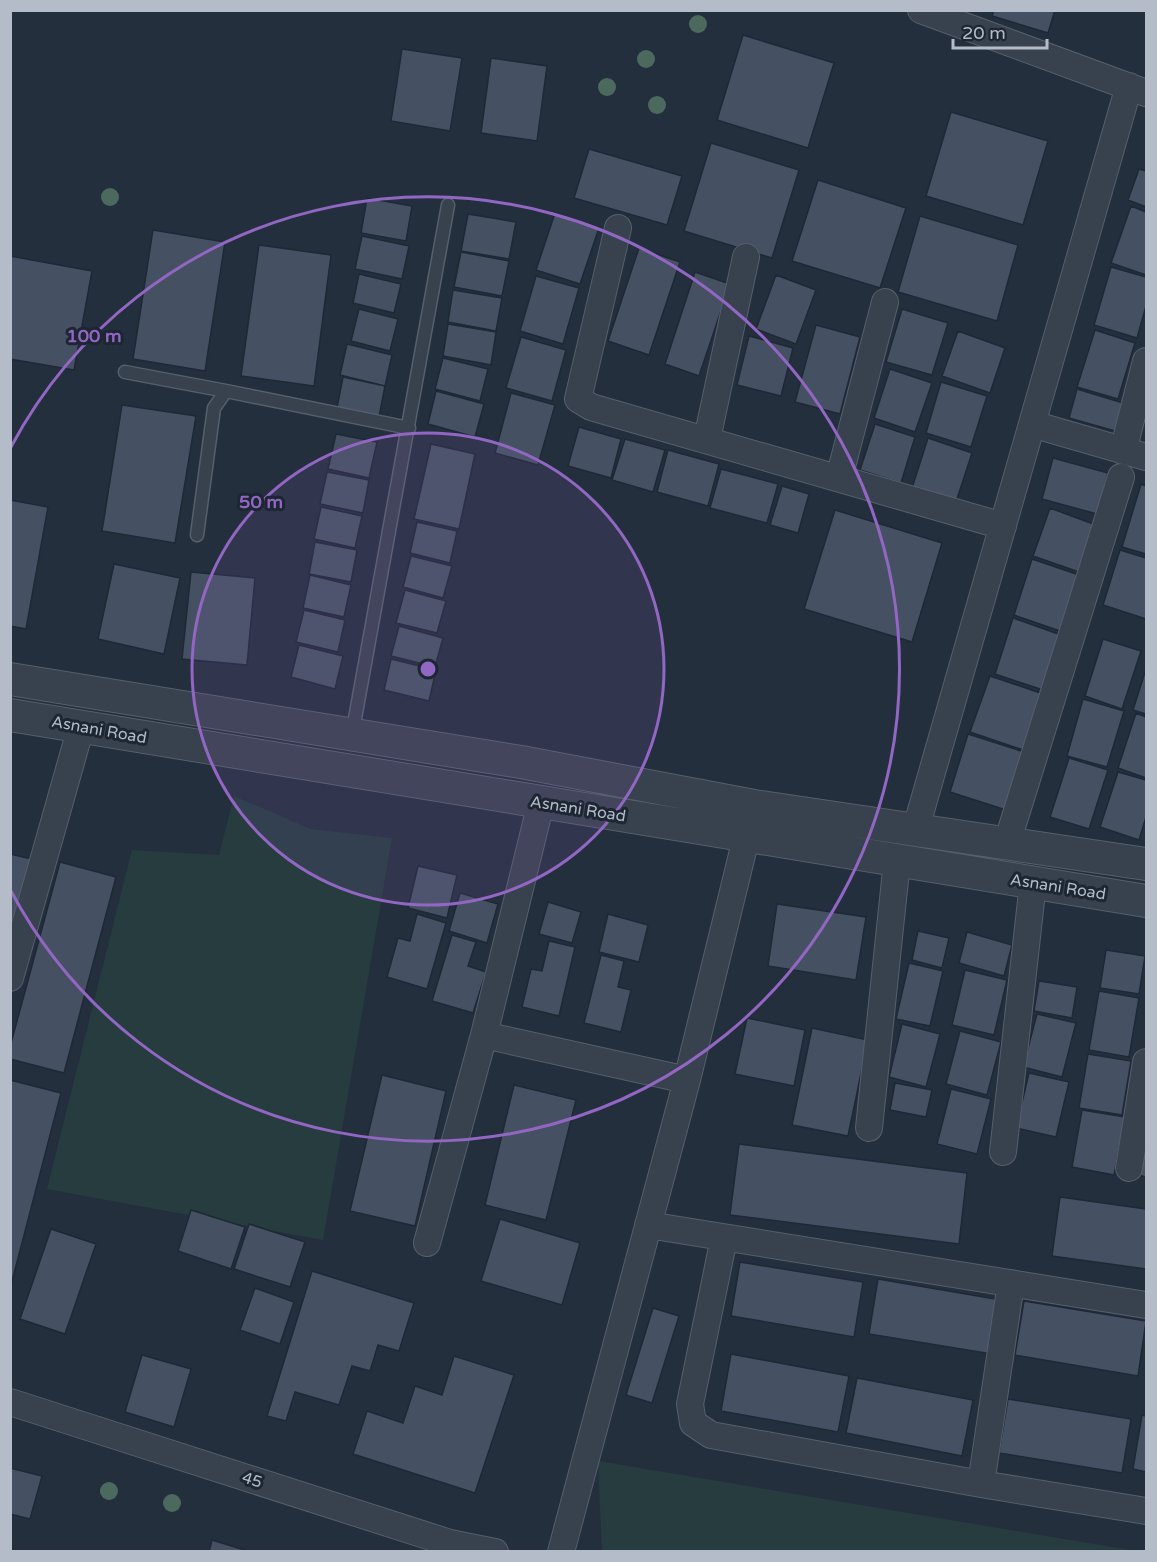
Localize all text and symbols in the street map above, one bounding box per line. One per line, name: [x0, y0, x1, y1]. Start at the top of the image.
scale bar: [953, 12, 1048, 50]
text: 20 m: [962, 22, 1006, 44]
text: 100 m: [66, 325, 122, 347]
text: 50 m: [239, 491, 283, 513]
centre of rings: [418, 659, 438, 679]
street label: Asnani Road: [50, 712, 148, 748]
street label: Asnani Road: [529, 792, 627, 826]
street label: Asnani Road: [1009, 870, 1107, 904]
street label: 45: [239, 1467, 265, 1493]

